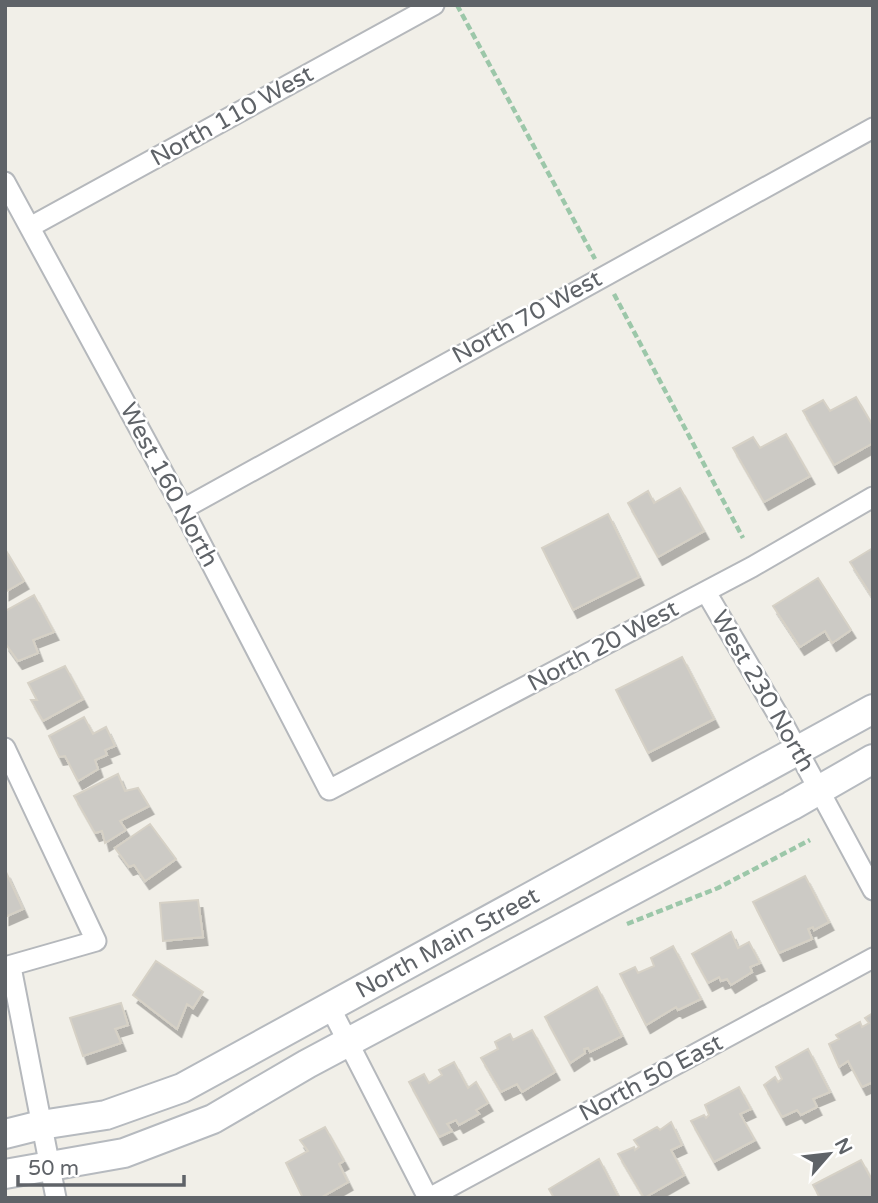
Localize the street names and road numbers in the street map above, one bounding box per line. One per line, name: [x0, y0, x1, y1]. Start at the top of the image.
street label: North 110 West: [146, 59, 318, 173]
street label: North 70 West: [447, 264, 607, 370]
street label: West 160 North: [114, 398, 224, 572]
street label: North 20 West: [523, 594, 683, 698]
street label: West 230 North: [705, 605, 821, 777]
street label: North Main Street: [350, 881, 544, 1005]
street label: North 50 East: [574, 1028, 728, 1128]

